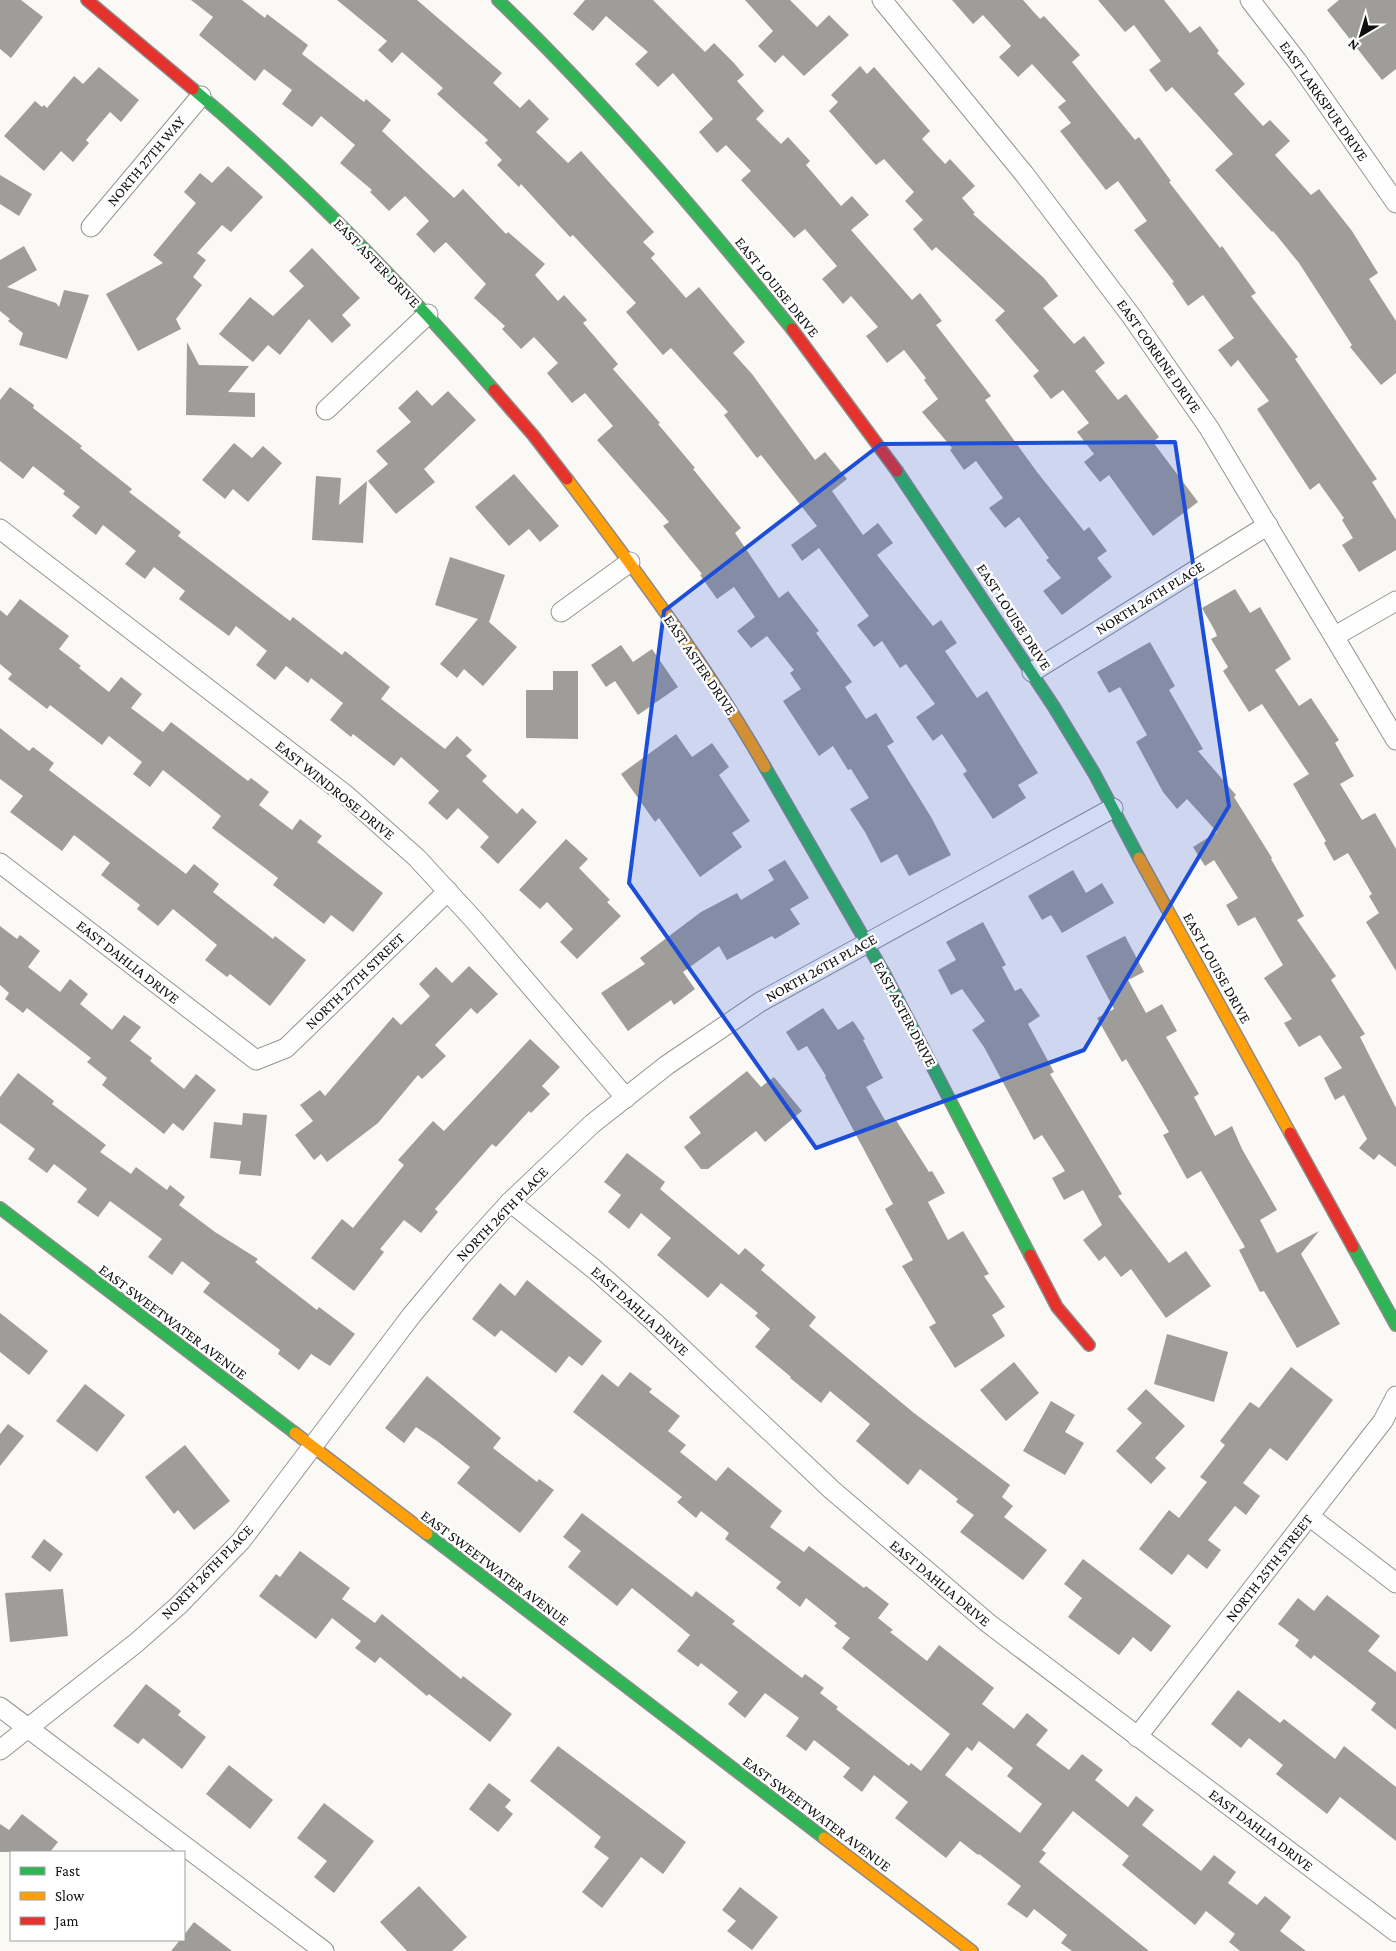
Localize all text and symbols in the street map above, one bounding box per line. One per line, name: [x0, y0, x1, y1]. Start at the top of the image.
north arrow: [1336, 10, 1386, 60]
text: N: [1344, 36, 1362, 54]
street label: EAST LARKSPUR DRIVE: [1277, 38, 1371, 164]
street label: NORTH 27TH WAY: [104, 113, 188, 209]
street label: EAST ASTER DRIVE: [331, 215, 423, 311]
street label: EAST LOUISE DRIVE: [732, 234, 822, 340]
street label: EAST CORRINE DRIVE: [1114, 296, 1204, 416]
street label: NORTH 26TH PLACE: [1093, 558, 1207, 638]
street label: EAST LOUISE DRIVE: [974, 561, 1054, 673]
street label: EAST ASTER DRIVE: [661, 612, 739, 718]
street label: EAST WINDROSE DRIVE: [272, 737, 398, 843]
street label: EAST LOUISE DRIVE: [1180, 910, 1254, 1026]
street label: EAST DAHLIA DRIVE: [74, 917, 182, 1007]
street label: NORTH 27TH STREET: [302, 930, 408, 1032]
street label: NORTH 26TH PLACE: [763, 931, 879, 1005]
street label: EAST ASTER DRIVE: [870, 959, 940, 1069]
street label: NORTH 26TH PLACE: [453, 1164, 551, 1264]
street label: EAST SWEETWATER AVENUE: [96, 1261, 250, 1383]
street label: EAST DAHLIA DRIVE: [588, 1263, 692, 1359]
street label: EAST SWEETWATER AVENUE: [418, 1507, 572, 1629]
street label: NORTH 25TH STREET: [1222, 1511, 1316, 1625]
street label: NORTH 26TH PLACE: [158, 1522, 256, 1622]
street label: EAST DAHLIA DRIVE: [887, 1536, 993, 1630]
street label: EAST SWEETWATER AVENUE: [740, 1753, 894, 1875]
street label: EAST DAHLIA DRIVE: [1206, 1786, 1316, 1874]
legend: [10, 1851, 185, 1941]
text: Fast: [55, 1863, 81, 1879]
text: Slow: [55, 1888, 85, 1904]
text: Jam: [53, 1913, 78, 1930]

